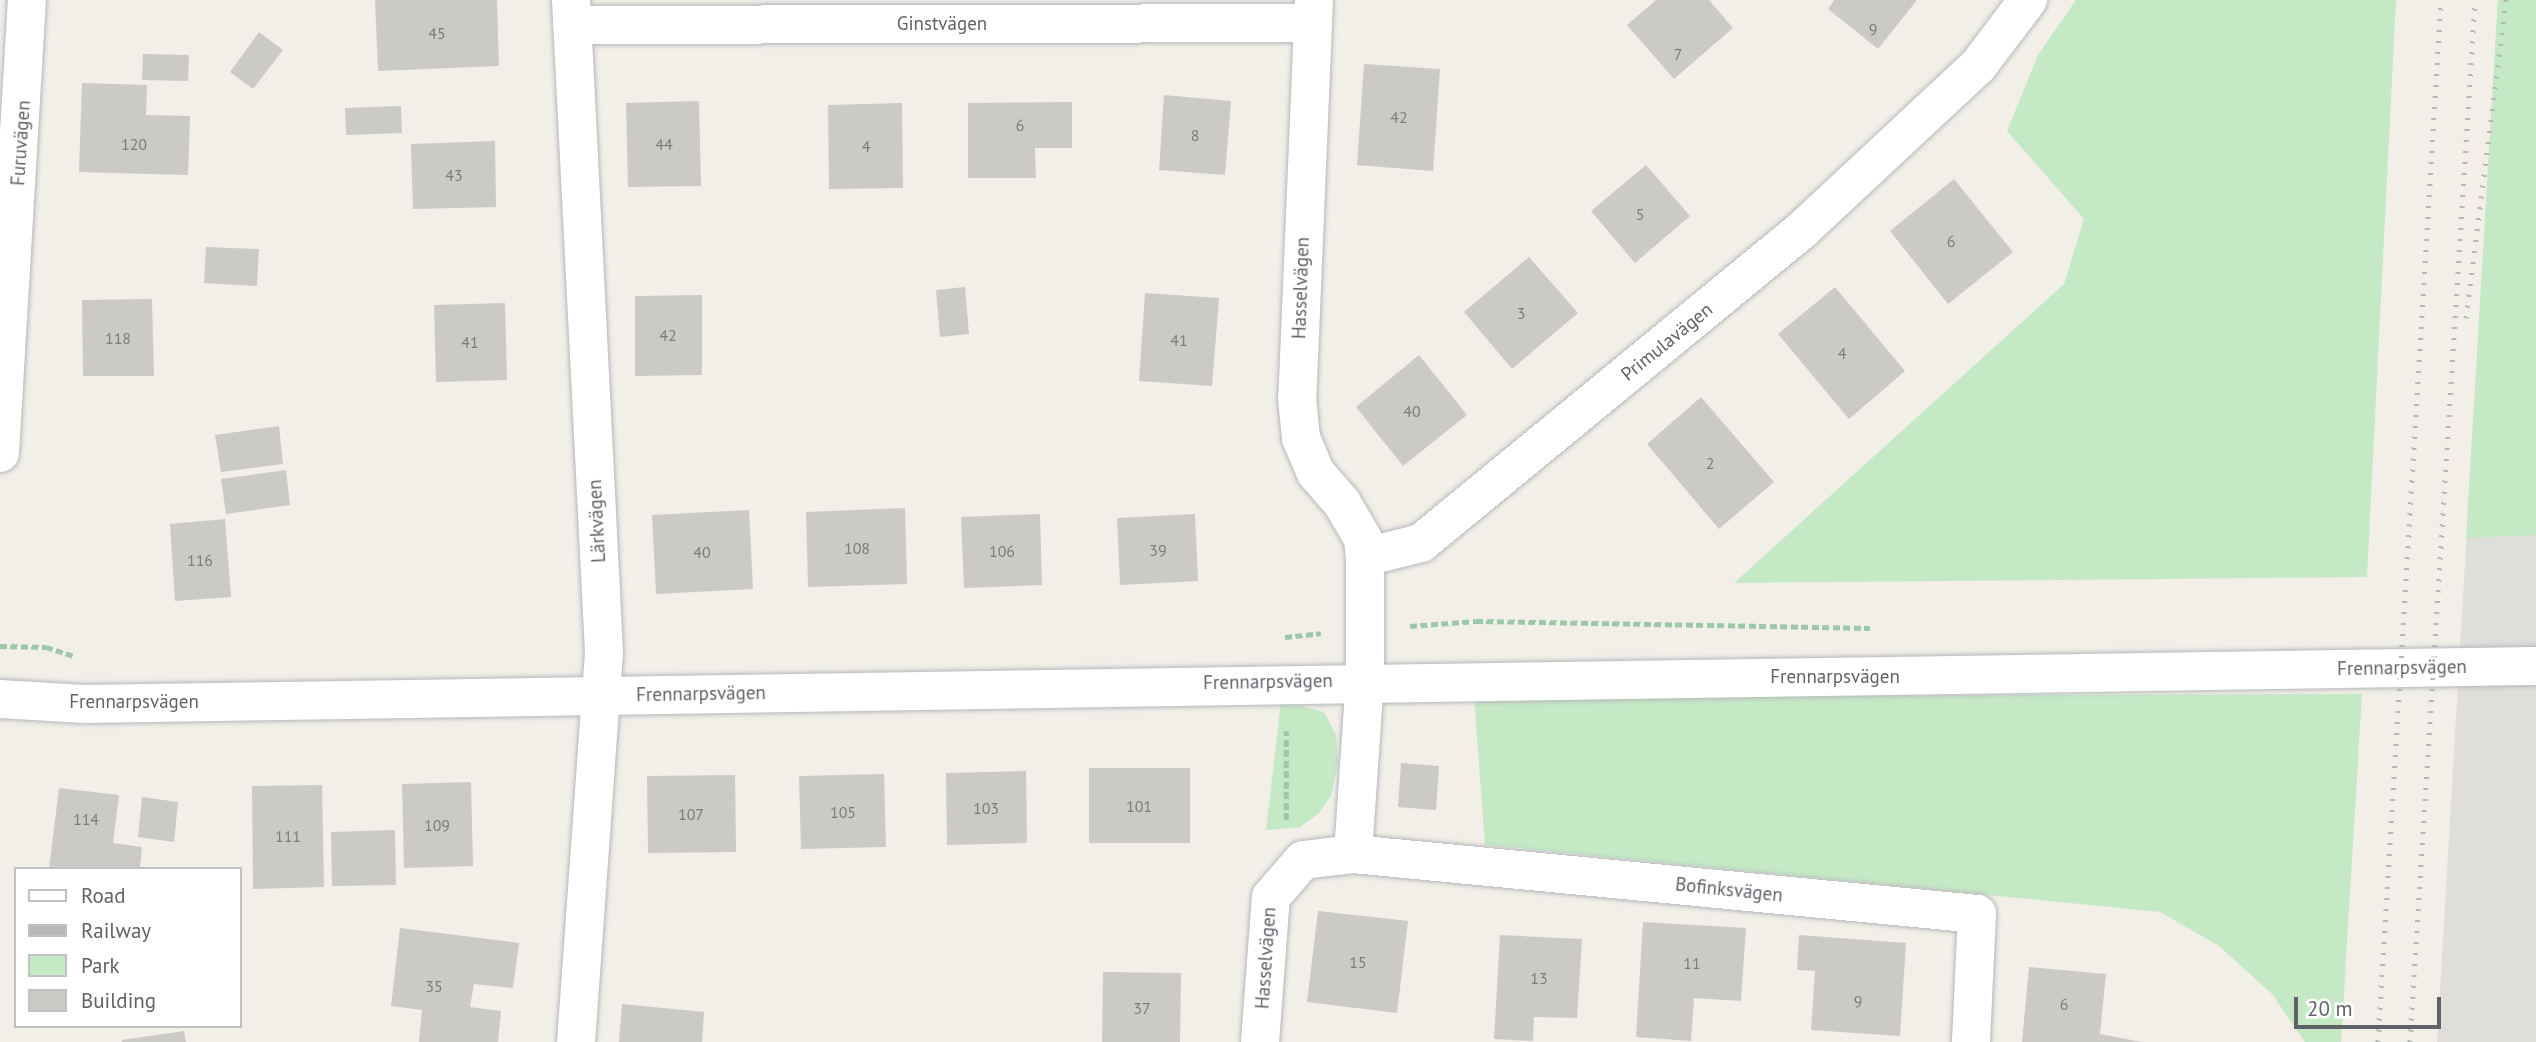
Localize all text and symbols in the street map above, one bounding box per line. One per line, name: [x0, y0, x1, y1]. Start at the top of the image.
street label: Ginstvägen: [897, 13, 987, 35]
house number: 9: [1869, 19, 1877, 39]
house number: 45: [428, 23, 446, 43]
house number: 7: [1674, 44, 1682, 64]
street label: Furuvägen: [7, 100, 35, 186]
house number: 42: [1390, 107, 1408, 127]
house number: 6: [1016, 115, 1024, 135]
house number: 8: [1191, 125, 1199, 145]
house number: 120: [121, 134, 147, 154]
house number: 44: [655, 134, 673, 154]
house number: 4: [862, 136, 870, 156]
house number: 43: [445, 165, 463, 185]
house number: 5: [1636, 204, 1644, 224]
house number: 6: [1947, 231, 1955, 251]
street label: Hasselvägen: [1288, 237, 1314, 339]
street label: Primulavägen: [1617, 298, 1717, 386]
house number: 3: [1517, 303, 1525, 323]
house number: 42: [659, 325, 677, 345]
house number: 118: [105, 328, 131, 348]
house number: 41: [1170, 330, 1188, 350]
house number: 41: [461, 332, 479, 352]
house number: 4: [1838, 343, 1846, 363]
house number: 40: [1403, 401, 1421, 421]
house number: 2: [1706, 453, 1714, 473]
street label: Lärkvägen: [583, 479, 611, 563]
house number: 108: [844, 538, 870, 558]
house number: 39: [1149, 540, 1167, 560]
house number: 106: [989, 541, 1015, 561]
house number: 40: [693, 542, 711, 562]
house number: 116: [187, 550, 213, 570]
street label: Frennarpsvägen: [2337, 655, 2467, 681]
street label: Frennarpsvägen: [1770, 666, 1900, 688]
street label: Frennarpsvägen: [1203, 669, 1333, 695]
street label: Frennarpsvägen: [636, 681, 766, 707]
street label: Frennarpsvägen: [69, 691, 199, 713]
house number: 101: [1126, 796, 1152, 816]
house number: 103: [973, 798, 999, 818]
house number: 105: [830, 802, 856, 822]
house number: 107: [678, 804, 704, 824]
house number: 114: [73, 809, 99, 829]
house number: 109: [424, 815, 450, 835]
house number: 111: [275, 826, 301, 846]
legend: [14, 867, 242, 1028]
street label: Bofinksvägen: [1674, 873, 1784, 907]
text: Road: [81, 882, 125, 909]
street label: Hasselvägen: [1251, 906, 1281, 1010]
text: Railway: [81, 917, 151, 944]
text: Park: [81, 952, 120, 979]
house number: 15: [1349, 952, 1367, 972]
house number: 11: [1683, 953, 1701, 973]
house number: 13: [1530, 968, 1548, 988]
house number: 35: [425, 976, 443, 996]
scale bar: [2298, 982, 2445, 1026]
text: Building: [81, 987, 156, 1014]
house number: 9: [1854, 991, 1862, 1011]
house number: 6: [2060, 994, 2068, 1014]
text: 20 m: [2307, 995, 2353, 1022]
house number: 37: [1133, 998, 1151, 1018]

